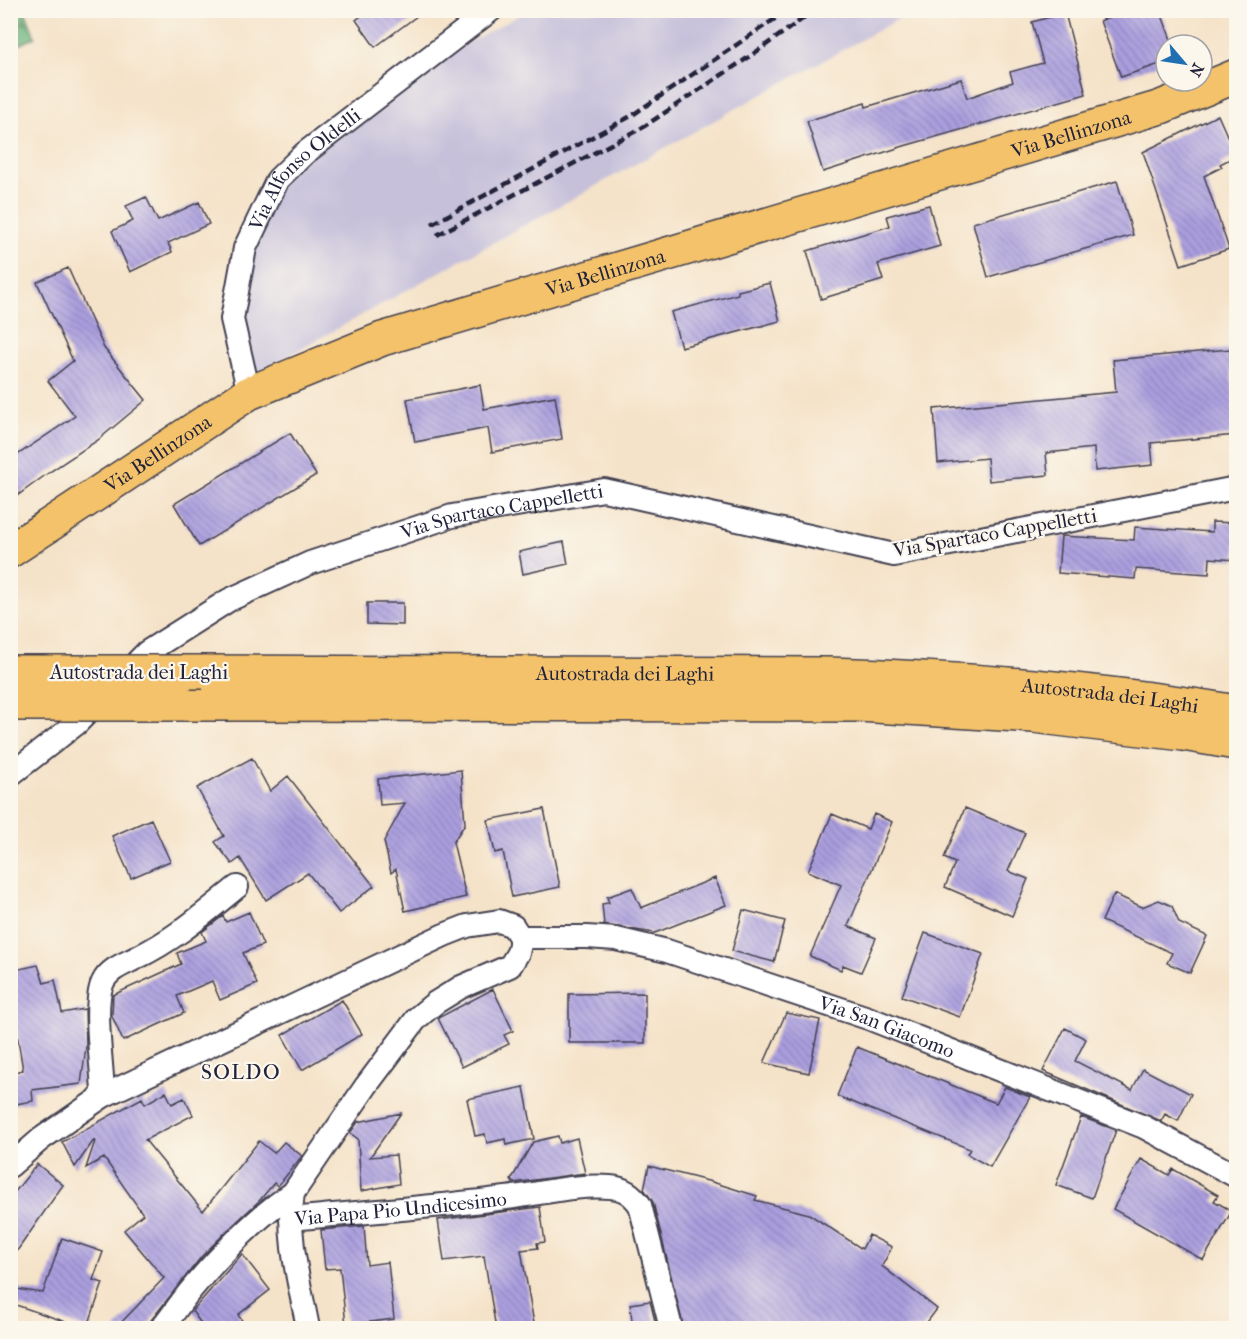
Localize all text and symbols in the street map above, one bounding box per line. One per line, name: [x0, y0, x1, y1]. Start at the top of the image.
north arrow: [1154, 33, 1214, 93]
text: N: [1185, 60, 1208, 81]
street label: Via Alfonso Oldelli: [243, 103, 365, 235]
street label: Via Bellinzona: [1008, 105, 1134, 163]
street label: Via Bellinzona: [542, 244, 669, 301]
street label: Via Bellinzona: [99, 409, 216, 498]
street label: Via Spartaco Cappelletti: [397, 479, 605, 544]
street label: Via Spartaco Cappelletti: [890, 504, 1099, 562]
street label: Autostrada dei Laghi: [49, 661, 228, 684]
street label: Autostrada dei Laghi: [535, 662, 714, 685]
street label: Autostrada dei Laghi: [1020, 673, 1200, 717]
street label: Via San Giacomo: [815, 991, 958, 1063]
district label: SOLDO: [201, 1060, 281, 1084]
street label: Via Papa Pio Undicesimo: [293, 1187, 508, 1230]

